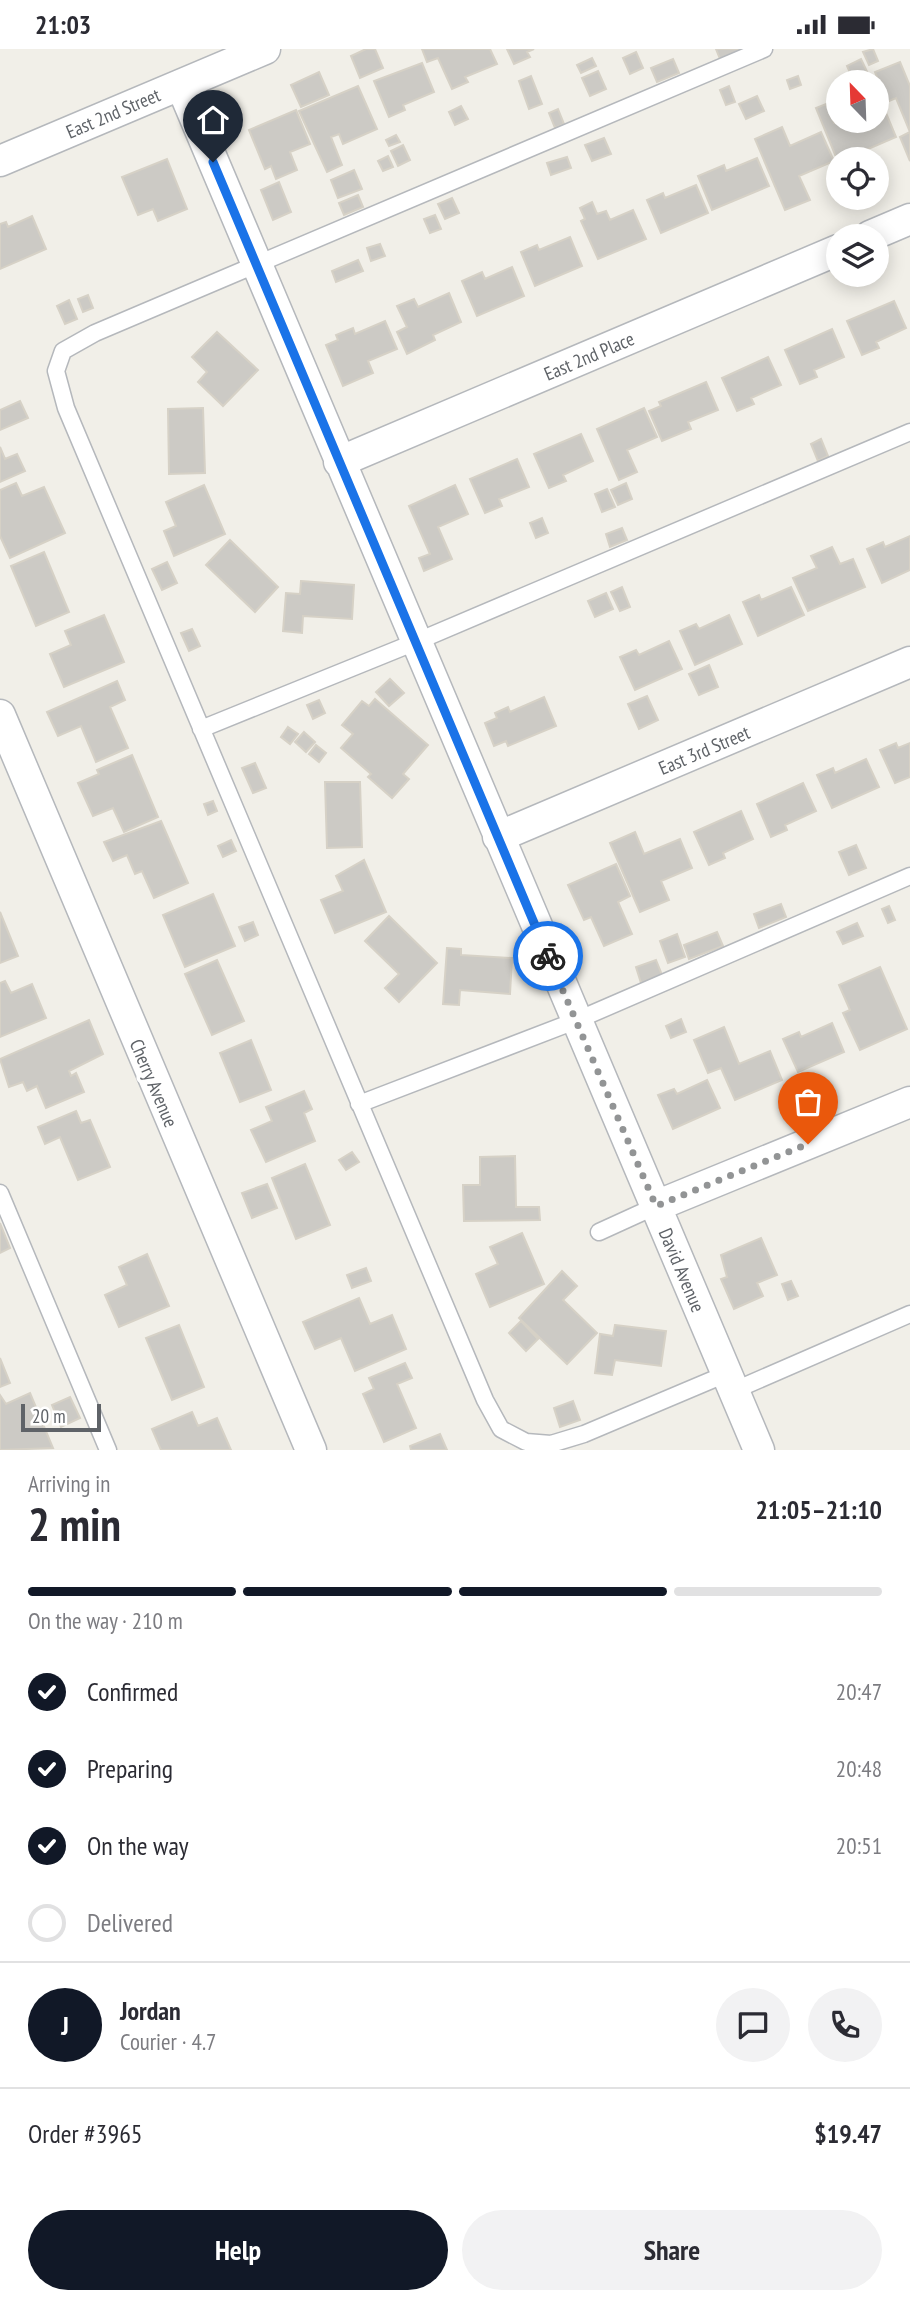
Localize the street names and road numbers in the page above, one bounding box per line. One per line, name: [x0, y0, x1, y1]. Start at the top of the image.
street label: East 2nd Street: [62, 82, 164, 144]
street label: East 2nd Place: [540, 326, 638, 386]
street label: East 3rd Street: [655, 720, 754, 780]
street label: Cherry Avenue: [125, 1035, 183, 1131]
street label: David Avenue: [654, 1224, 710, 1316]

